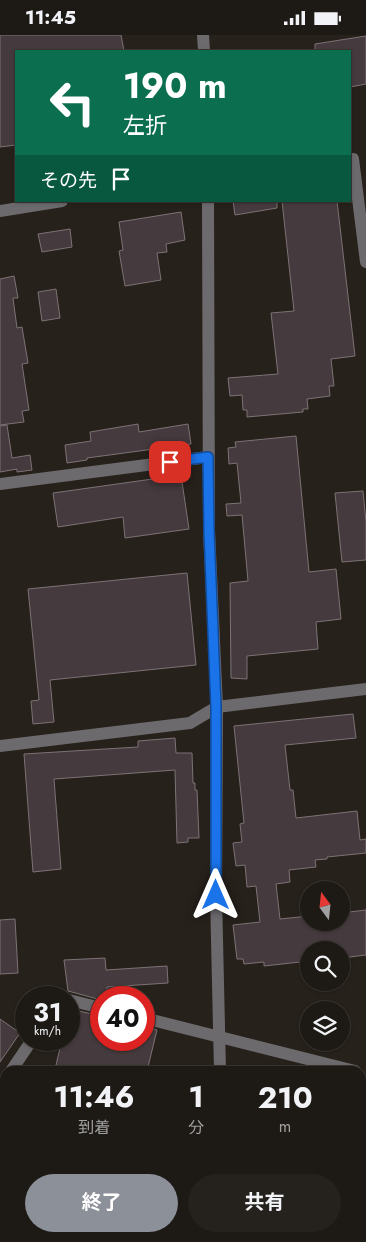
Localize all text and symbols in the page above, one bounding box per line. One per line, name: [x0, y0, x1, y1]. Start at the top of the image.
text: 11:45: [25, 4, 76, 31]
text: 190 m: [123, 61, 227, 111]
icon: left: [40, 70, 105, 135]
text: 左折: [123, 109, 167, 141]
icon: arrive: [107, 165, 135, 193]
text: その先: [40, 167, 97, 194]
pin: [149, 441, 191, 483]
icon: arrive: [156, 448, 184, 476]
position arrow: [189, 868, 241, 920]
north arrow: [300, 881, 350, 931]
map controls: [300, 881, 350, 1051]
button: search: [300, 941, 350, 991]
speed limit sign: 40: [90, 986, 155, 1051]
text: 31: [33, 994, 62, 1030]
button: layers: [300, 1001, 350, 1051]
text: km/h: [34, 1022, 61, 1040]
text: 11:46: [53, 1075, 135, 1118]
text: 1: [189, 1075, 204, 1118]
text: 210: [258, 1076, 313, 1119]
text: m: [279, 1115, 291, 1138]
text: 到着: [78, 1116, 110, 1139]
text: 分: [188, 1116, 204, 1139]
button: 終了: [25, 1174, 178, 1232]
button: 共有: [188, 1174, 341, 1232]

